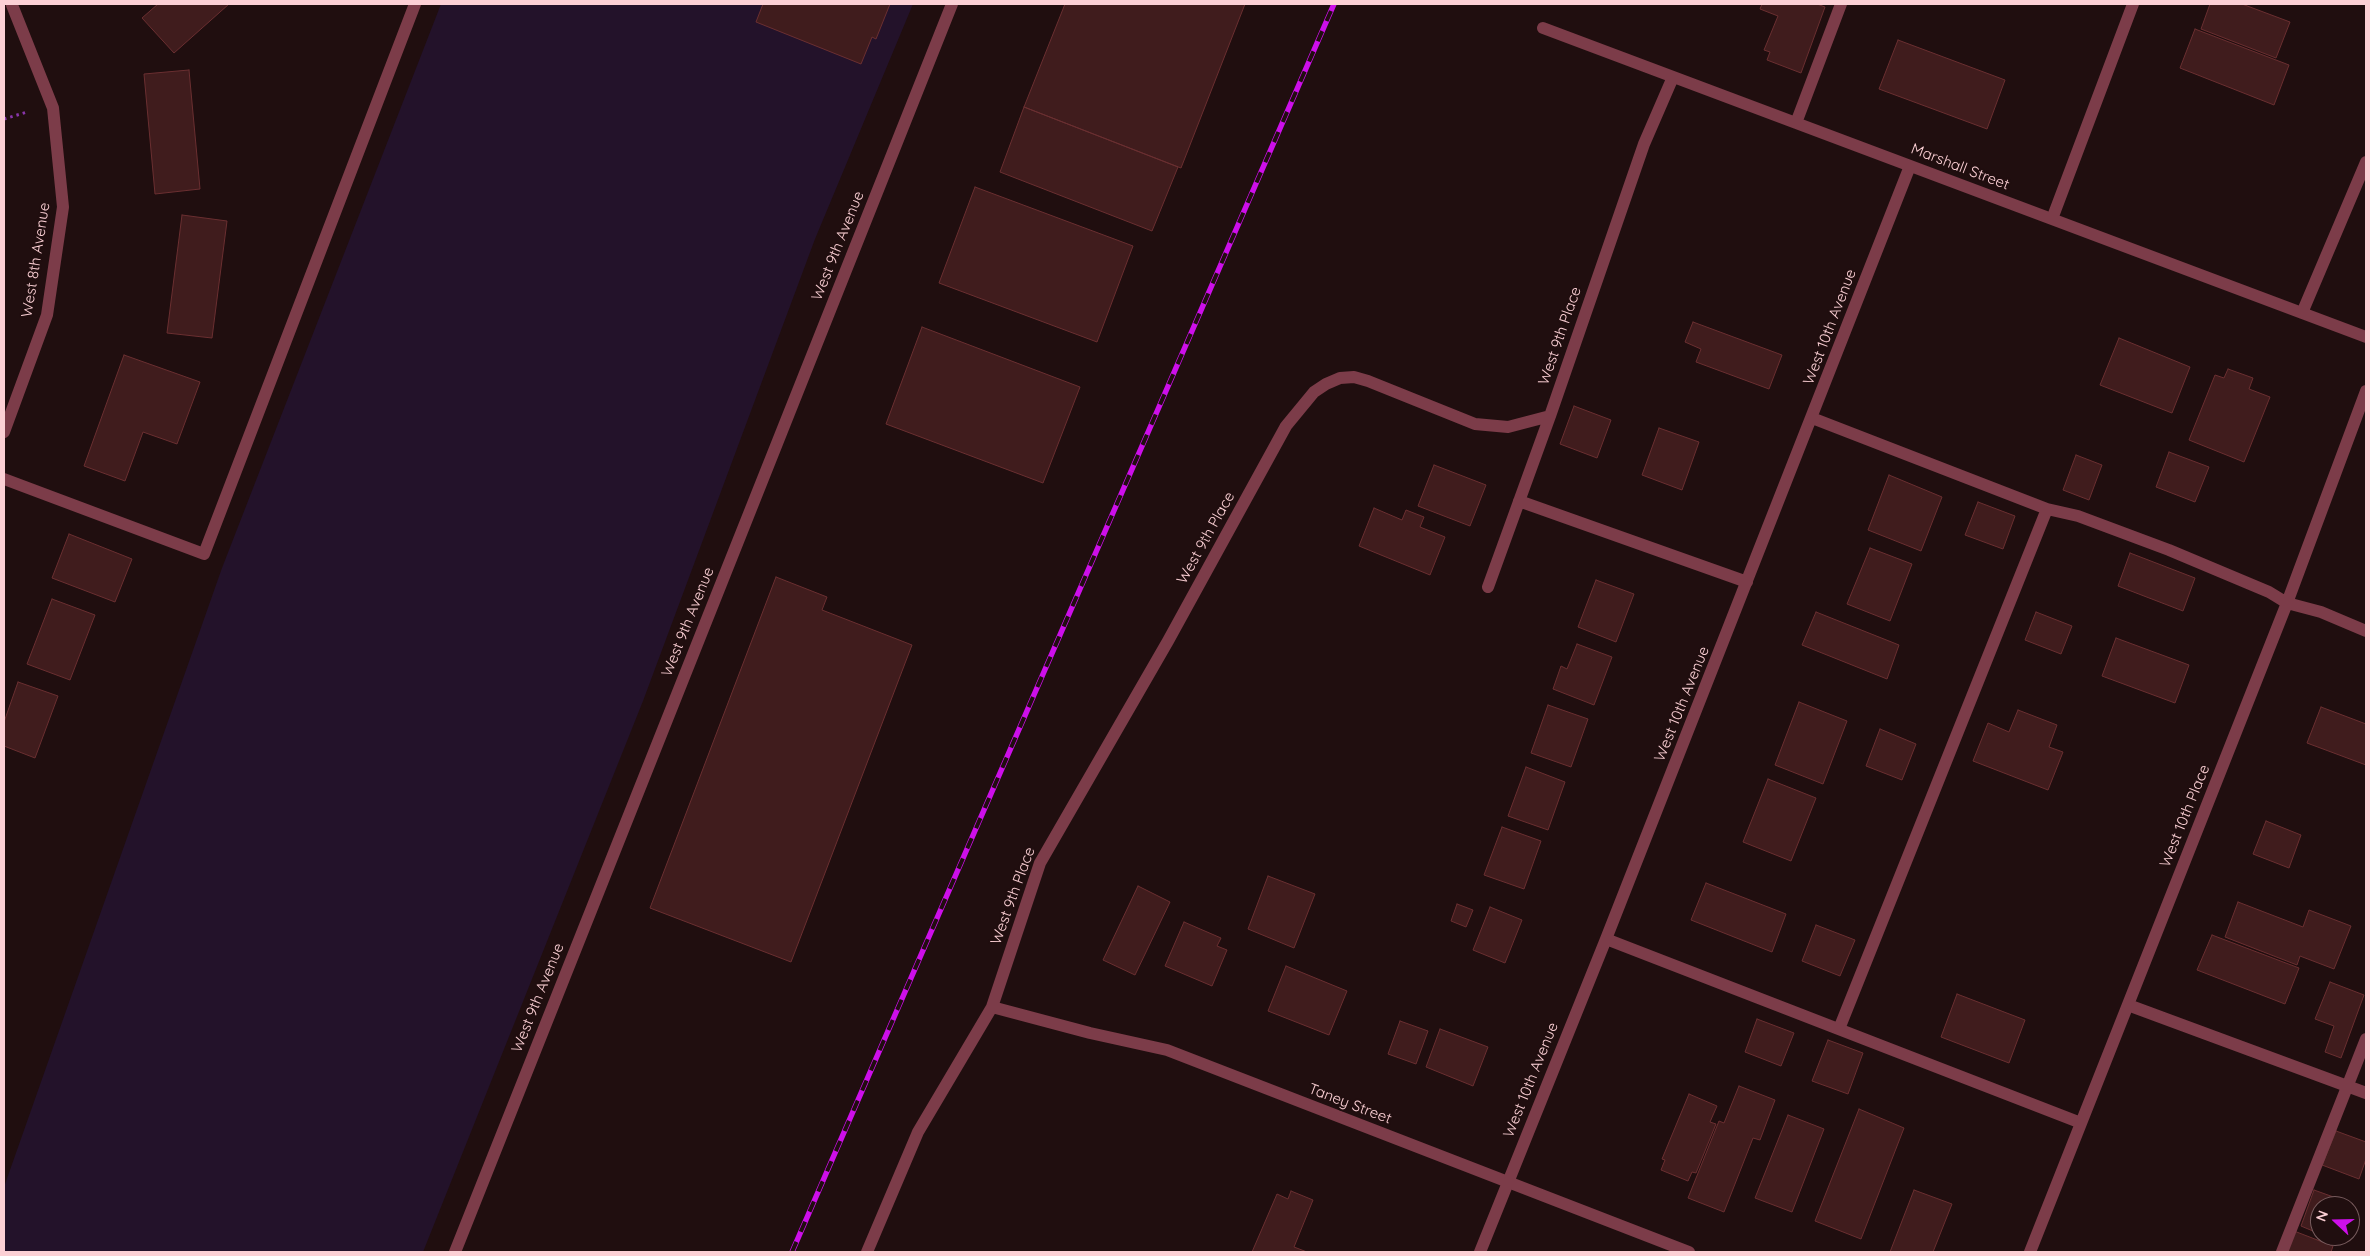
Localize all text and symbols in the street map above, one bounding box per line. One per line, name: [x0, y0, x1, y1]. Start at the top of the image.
street label: Marshall Street: [1908, 140, 2012, 194]
street label: West 9th Avenue: [808, 189, 868, 303]
street label: West 8th Avenue: [18, 201, 54, 319]
street label: West 10th Avenue: [1800, 267, 1860, 387]
street label: West 9th Place: [1535, 284, 1585, 388]
street label: West 9th Place: [1173, 489, 1239, 587]
street label: West 9th Avenue: [658, 565, 718, 679]
street label: West 10th Avenue: [1651, 644, 1713, 764]
street label: West 10th Place: [2156, 762, 2214, 870]
street label: West 9th Place: [987, 845, 1039, 947]
street label: West 9th Avenue: [508, 941, 568, 1055]
street label: West 10th Avenue: [1500, 1020, 1562, 1140]
street label: Taney Street: [1306, 1080, 1394, 1128]
north arrow: [2310, 1196, 2360, 1246]
text: N: [2312, 1208, 2332, 1224]

